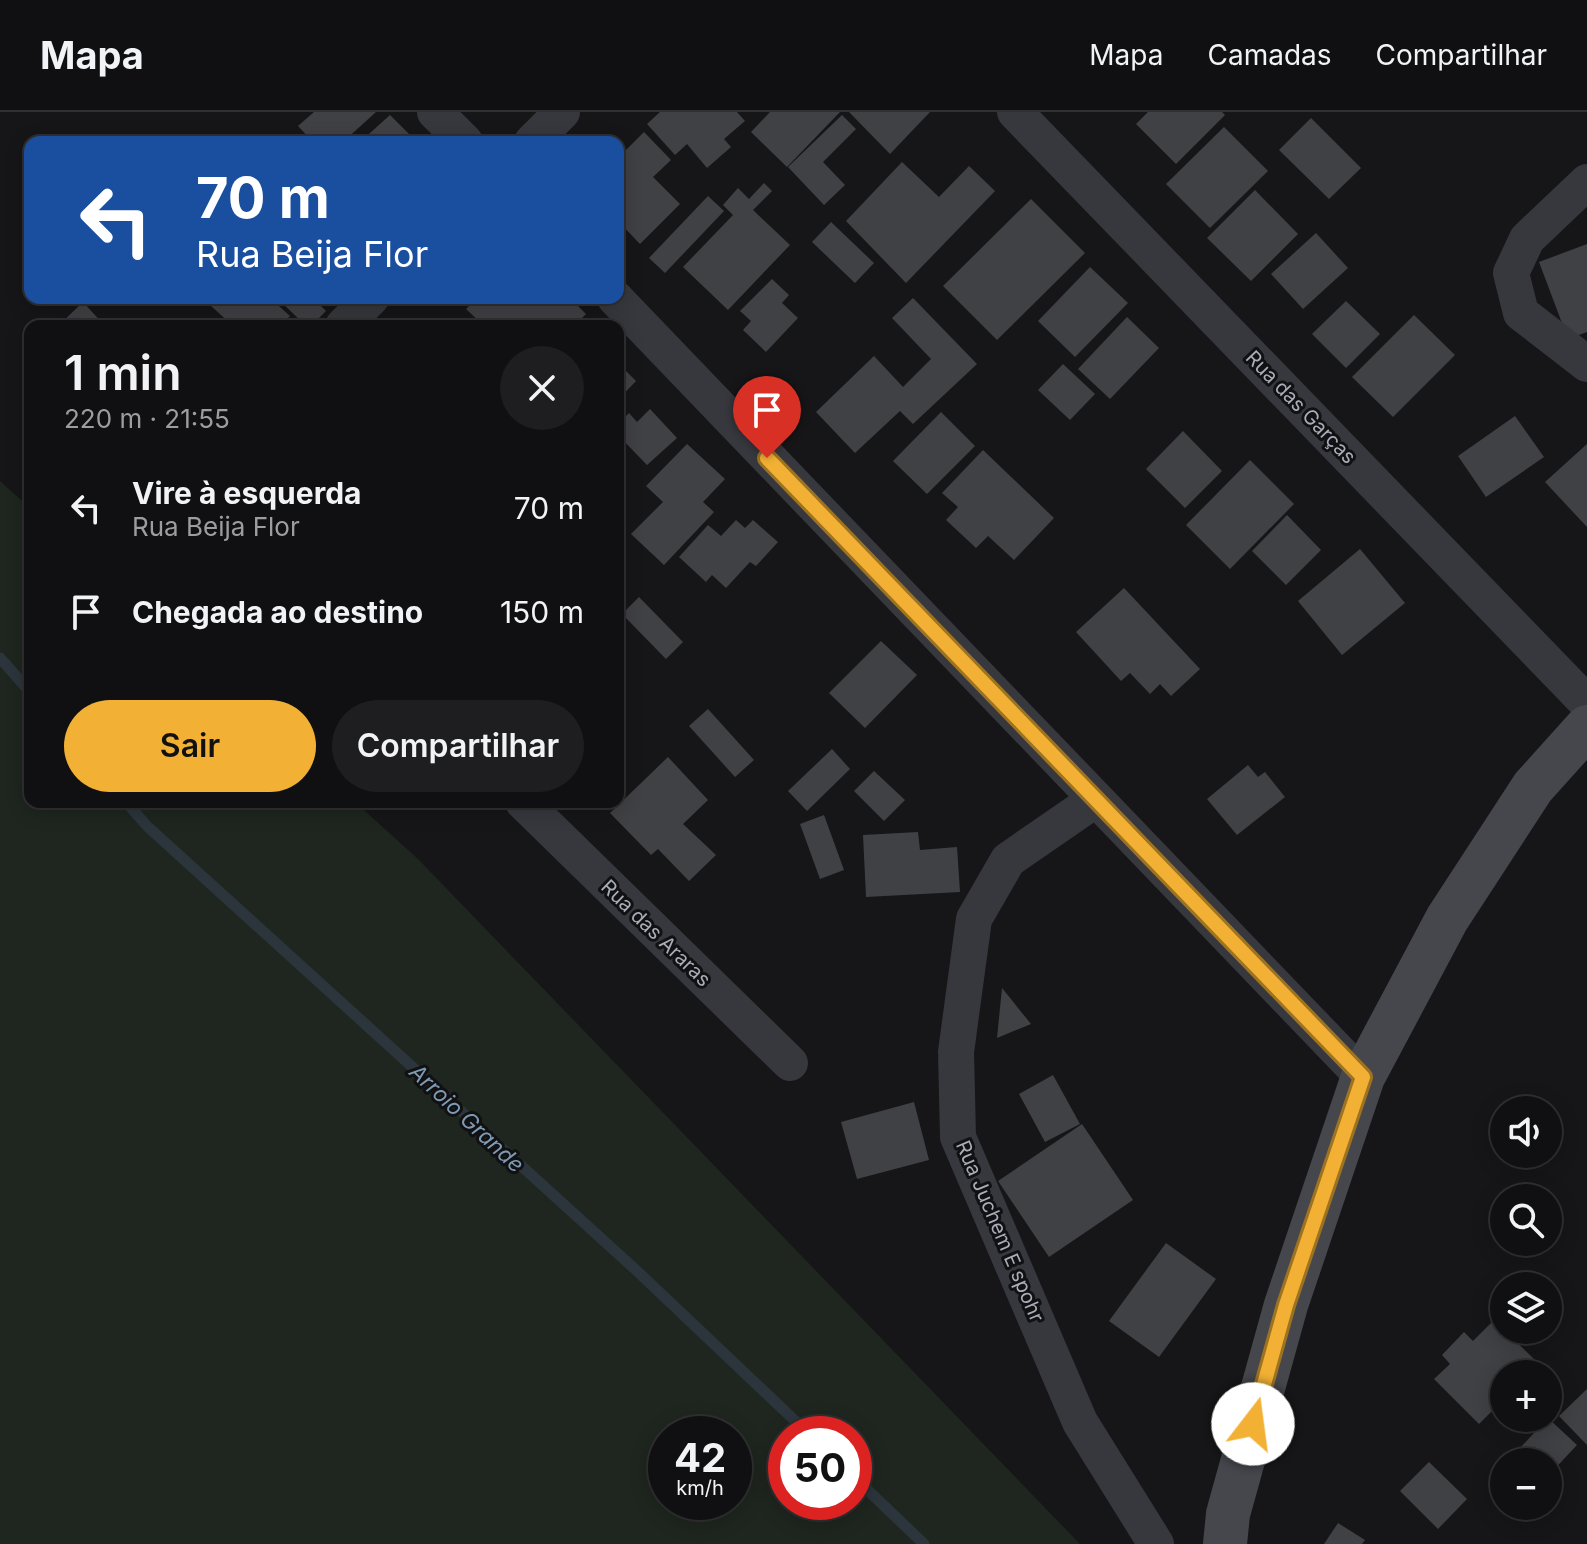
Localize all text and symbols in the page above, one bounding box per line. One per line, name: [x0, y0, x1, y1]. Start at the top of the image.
text: Mapa: [40, 32, 144, 78]
text: Mapa: [1089, 38, 1163, 72]
text: Camadas: [1207, 38, 1332, 72]
text: Compartilhar: [1376, 38, 1547, 72]
text: 70 m: [196, 164, 330, 232]
icon: left: [64, 168, 168, 272]
text: Rua Beija Flor: [196, 232, 428, 276]
text: 1 min: [64, 343, 182, 402]
street label: Rua das Garças: [1241, 345, 1361, 469]
button: close: [500, 346, 584, 430]
pin: [733, 376, 801, 458]
icon: arrive: [745, 388, 789, 432]
text: 220 m · 21:55: [64, 403, 230, 434]
text: Vire à esquerda: [132, 475, 361, 511]
icon: left: [64, 486, 108, 530]
text: 70 m: [514, 490, 584, 526]
text: Rua Beija Flor: [132, 511, 300, 542]
icon: arrive: [64, 590, 108, 634]
text: Chegada ao destino: [132, 594, 423, 630]
text: 150 m: [500, 594, 584, 630]
button: Sair: [64, 700, 316, 792]
button: Compartilhar: [332, 700, 584, 792]
street label: Rua das Araras: [596, 875, 716, 991]
water label: Arroio Grande: [404, 1058, 530, 1178]
map controls: [1490, 1096, 1562, 1520]
button: sound: [1490, 1096, 1562, 1168]
street label: Rua Juchem E spohr: [951, 1137, 1049, 1326]
button: search: [1490, 1184, 1562, 1256]
button: layers: [1490, 1272, 1562, 1344]
button: +: [1490, 1360, 1562, 1432]
position arrow: [1211, 1382, 1295, 1466]
speed limit sign: 50: [768, 1416, 872, 1520]
text: 42: [674, 1433, 726, 1482]
button: −: [1490, 1448, 1562, 1520]
text: km/h: [676, 1476, 724, 1500]

